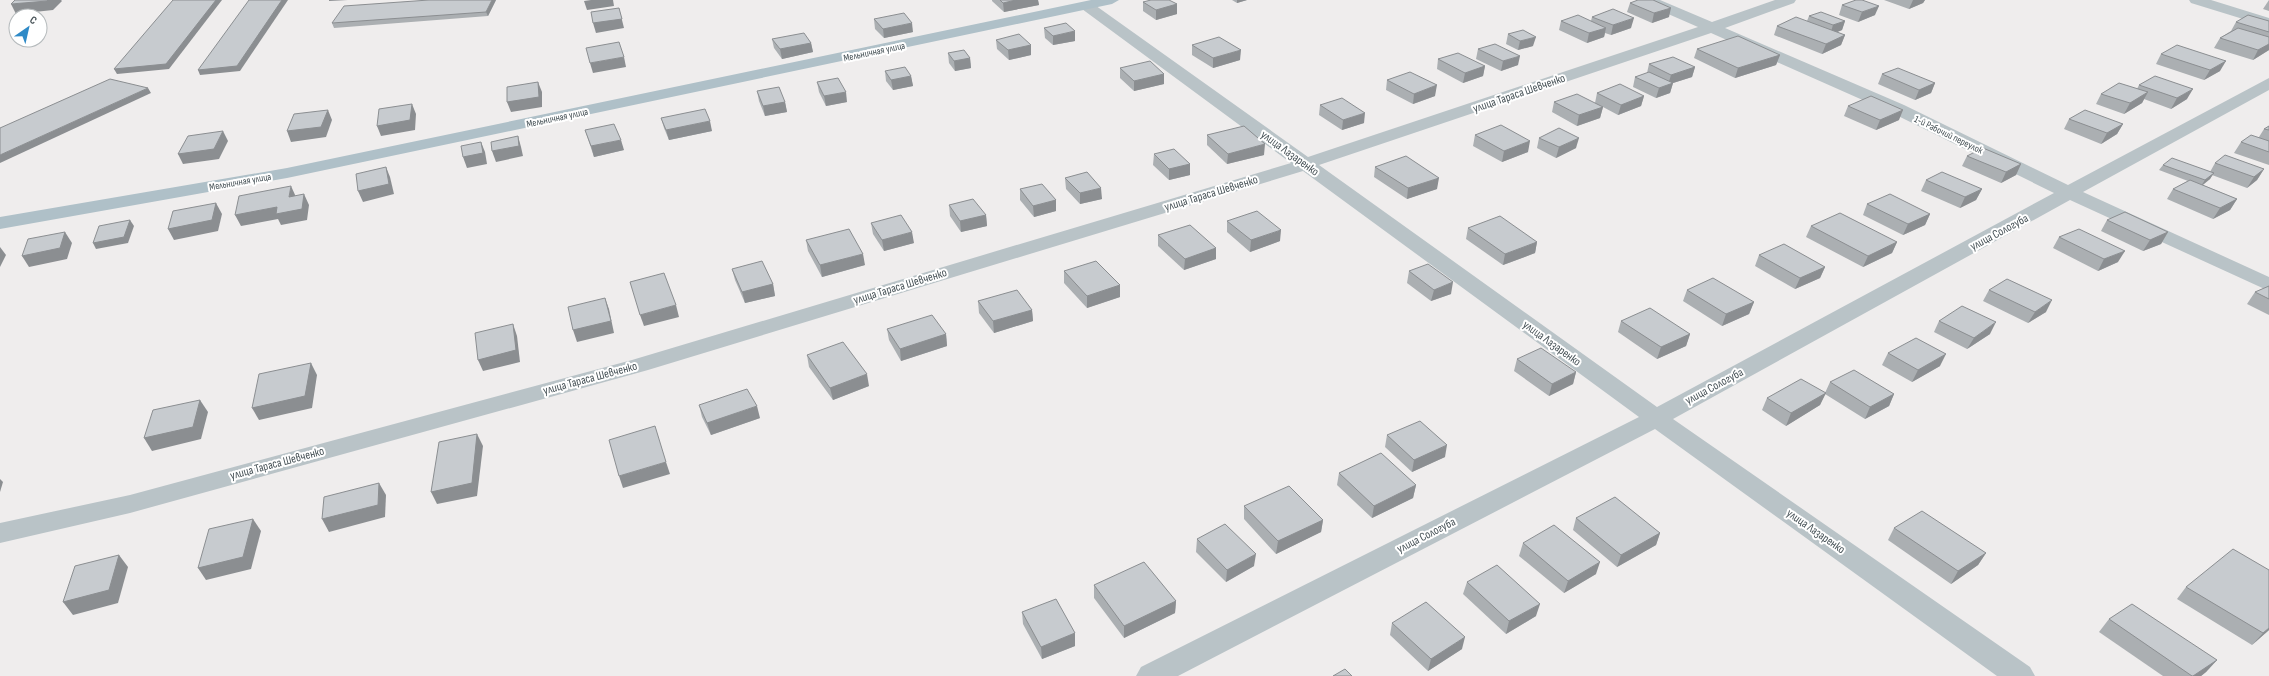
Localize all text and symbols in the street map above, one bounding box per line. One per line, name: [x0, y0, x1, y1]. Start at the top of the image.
north arrow: [8, 8, 48, 48]
text: С: [27, 13, 40, 27]
street label: Мельничная улица: [842, 40, 906, 64]
street label: улица Тараса Шевченко: [1471, 71, 1567, 116]
street label: Мельничная улица: [525, 106, 589, 130]
street label: 1-й Рабочий переулок: [1912, 113, 1985, 157]
street label: улица Лазаренко: [1258, 127, 1322, 180]
street label: Мельничная улица: [208, 171, 272, 193]
street label: улица Тараса Шевченко: [1163, 172, 1260, 215]
street label: улица Сологуба: [1968, 211, 2031, 254]
street label: улица Тараса Шевченко: [852, 265, 949, 308]
street label: улица Лазаренко: [1520, 317, 1584, 370]
street label: улица Тараса Шевченко: [541, 359, 639, 398]
street label: улица Сологуба: [1683, 365, 1746, 408]
street label: улица Тараса Шевченко: [228, 444, 326, 483]
street label: улица Лазаренко: [1783, 506, 1848, 557]
street label: улица Сологуба: [1394, 514, 1458, 557]

